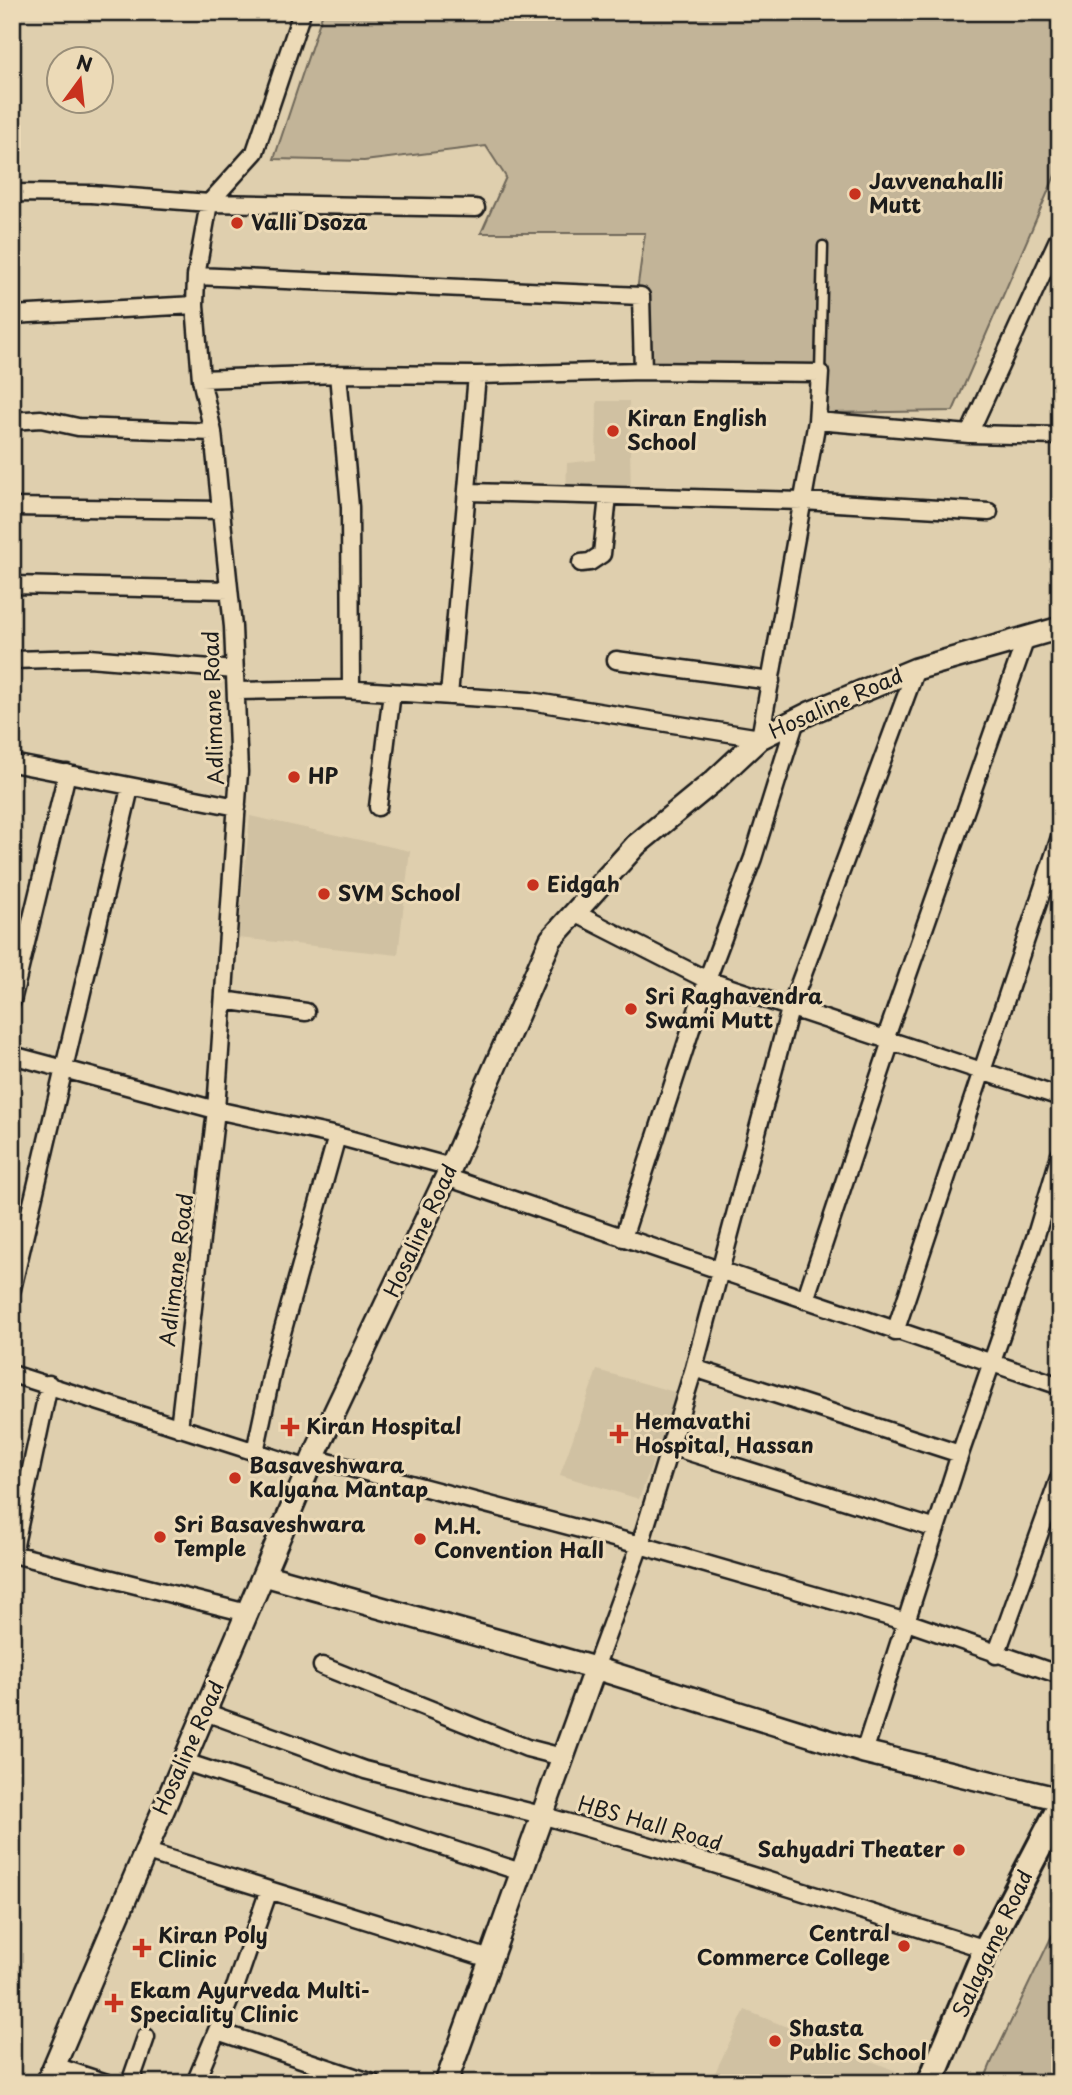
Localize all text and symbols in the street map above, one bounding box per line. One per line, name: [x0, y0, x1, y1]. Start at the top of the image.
north arrow: [46, 46, 116, 116]
text: N: [74, 47, 96, 78]
place label: Javvenahalli Mutt: [869, 164, 1004, 220]
marker: Javvenahalli Mutt: [847, 186, 863, 202]
place label: Valli Dsoza: [251, 205, 368, 237]
marker: Valli Dsoza: [229, 215, 245, 231]
place label: Kiran English School: [627, 401, 767, 457]
marker: Kiran English School: [605, 423, 621, 439]
street label: Adlimane Road: [193, 630, 231, 786]
street label: Hosaline Road: [763, 658, 907, 746]
place label: HP: [308, 759, 338, 791]
marker: HP: [286, 769, 302, 785]
place label: Eidgah: [547, 867, 620, 899]
place label: SVM School: [338, 876, 461, 908]
marker: Eidgah: [525, 877, 541, 893]
marker: SVM School: [316, 886, 332, 902]
place label: Sri Raghavendra Swami Mutt: [645, 979, 823, 1035]
marker: Sri Raghavendra Swami Mutt: [623, 1001, 639, 1017]
street label: Hosaline Road: [374, 1158, 464, 1302]
street label: Adlimane Road: [150, 1191, 200, 1348]
place label: Hemavathi Hospital, Hassan: [635, 1404, 814, 1460]
place label: Kiran Hospital: [306, 1409, 461, 1441]
marker: Kiran Hospital: [280, 1417, 300, 1437]
marker: Hemavathi Hospital, Hassan: [609, 1424, 629, 1444]
place label: Basaveshwara Kalyana Mantap: [249, 1448, 428, 1504]
marker: Basaveshwara Kalyana Mantap: [227, 1470, 243, 1486]
place label: Sri Basaveshwara Temple: [174, 1507, 366, 1563]
place label: M.H. Convention Hall: [434, 1509, 604, 1565]
marker: Sri Basaveshwara Temple: [152, 1529, 168, 1545]
marker: M.H. Convention Hall: [412, 1531, 428, 1547]
street label: Hosaline Road: [143, 1675, 231, 1819]
street label: HBS Hall Road: [575, 1786, 726, 1858]
place label: Sahyadri Theater: [758, 1832, 945, 1864]
marker: Sahyadri Theater: [951, 1842, 967, 1858]
street label: Salagame Road: [943, 1864, 1039, 2022]
place label: Central Commerce College: [697, 1916, 890, 1972]
place label: Kiran Poly Clinic: [158, 1918, 268, 1974]
marker: Kiran Poly Clinic: [132, 1938, 152, 1958]
marker: Central Commerce College: [896, 1938, 912, 1954]
place label: Ekam Ayurveda Multi- Speciality Clinic: [130, 1973, 370, 2029]
marker: Ekam Ayurveda Multi- Speciality Clinic: [104, 1993, 124, 2013]
place label: Shasta Public School: [789, 2011, 927, 2067]
marker: Shasta Public School: [767, 2033, 783, 2049]

